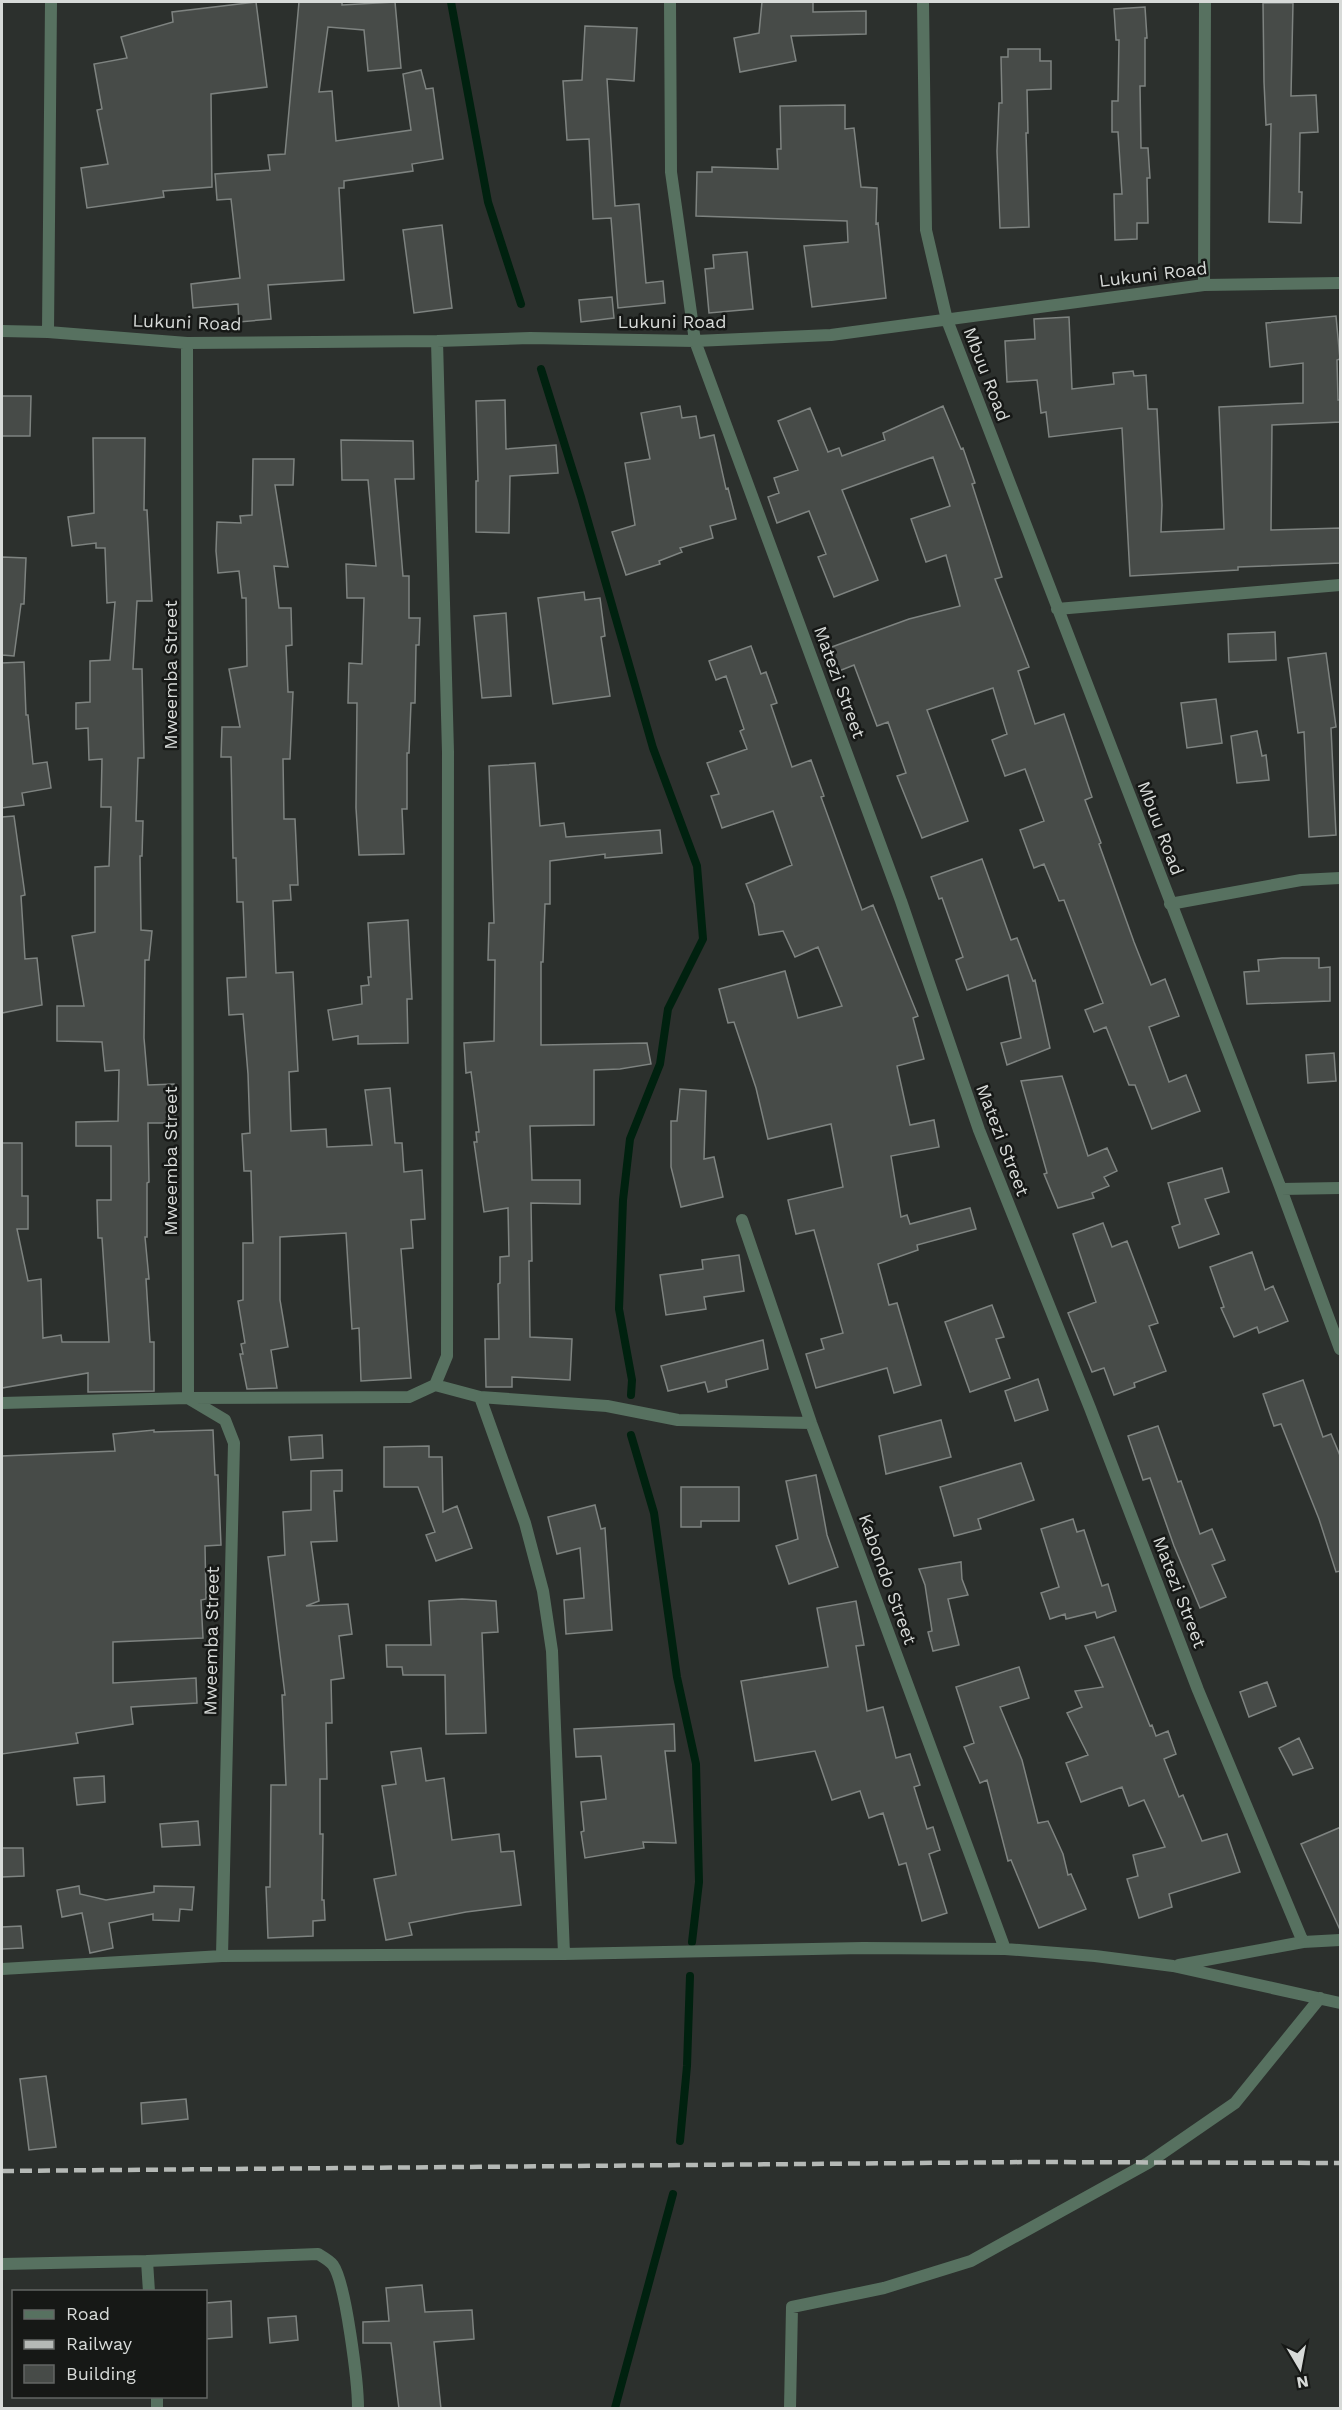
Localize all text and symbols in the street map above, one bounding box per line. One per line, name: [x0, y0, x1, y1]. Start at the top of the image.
street label: Lukuni Road: [1098, 257, 1208, 291]
street label: Lukuni Road: [132, 310, 242, 334]
street label: Lukuni Road: [618, 311, 727, 332]
street label: Mbuu Road: [959, 324, 1015, 424]
street label: Mweemba Street: [160, 600, 181, 750]
street label: Matezi Street: [810, 623, 870, 741]
street label: Mbuu Road: [1133, 778, 1189, 878]
street label: Matezi Street: [972, 1081, 1034, 1199]
street label: Mweemba Street: [160, 1086, 181, 1236]
street label: Kabondo Street: [855, 1511, 922, 1648]
street label: Matezi Street: [1149, 1533, 1211, 1651]
street label: Mweemba Street: [199, 1566, 223, 1716]
legend: [12, 2290, 207, 2398]
text: Road: [66, 2303, 110, 2324]
text: Railway: [66, 2333, 133, 2354]
north arrow: [1270, 2338, 1330, 2398]
text: Building: [66, 2363, 136, 2384]
text: N: [1295, 2372, 1310, 2393]

